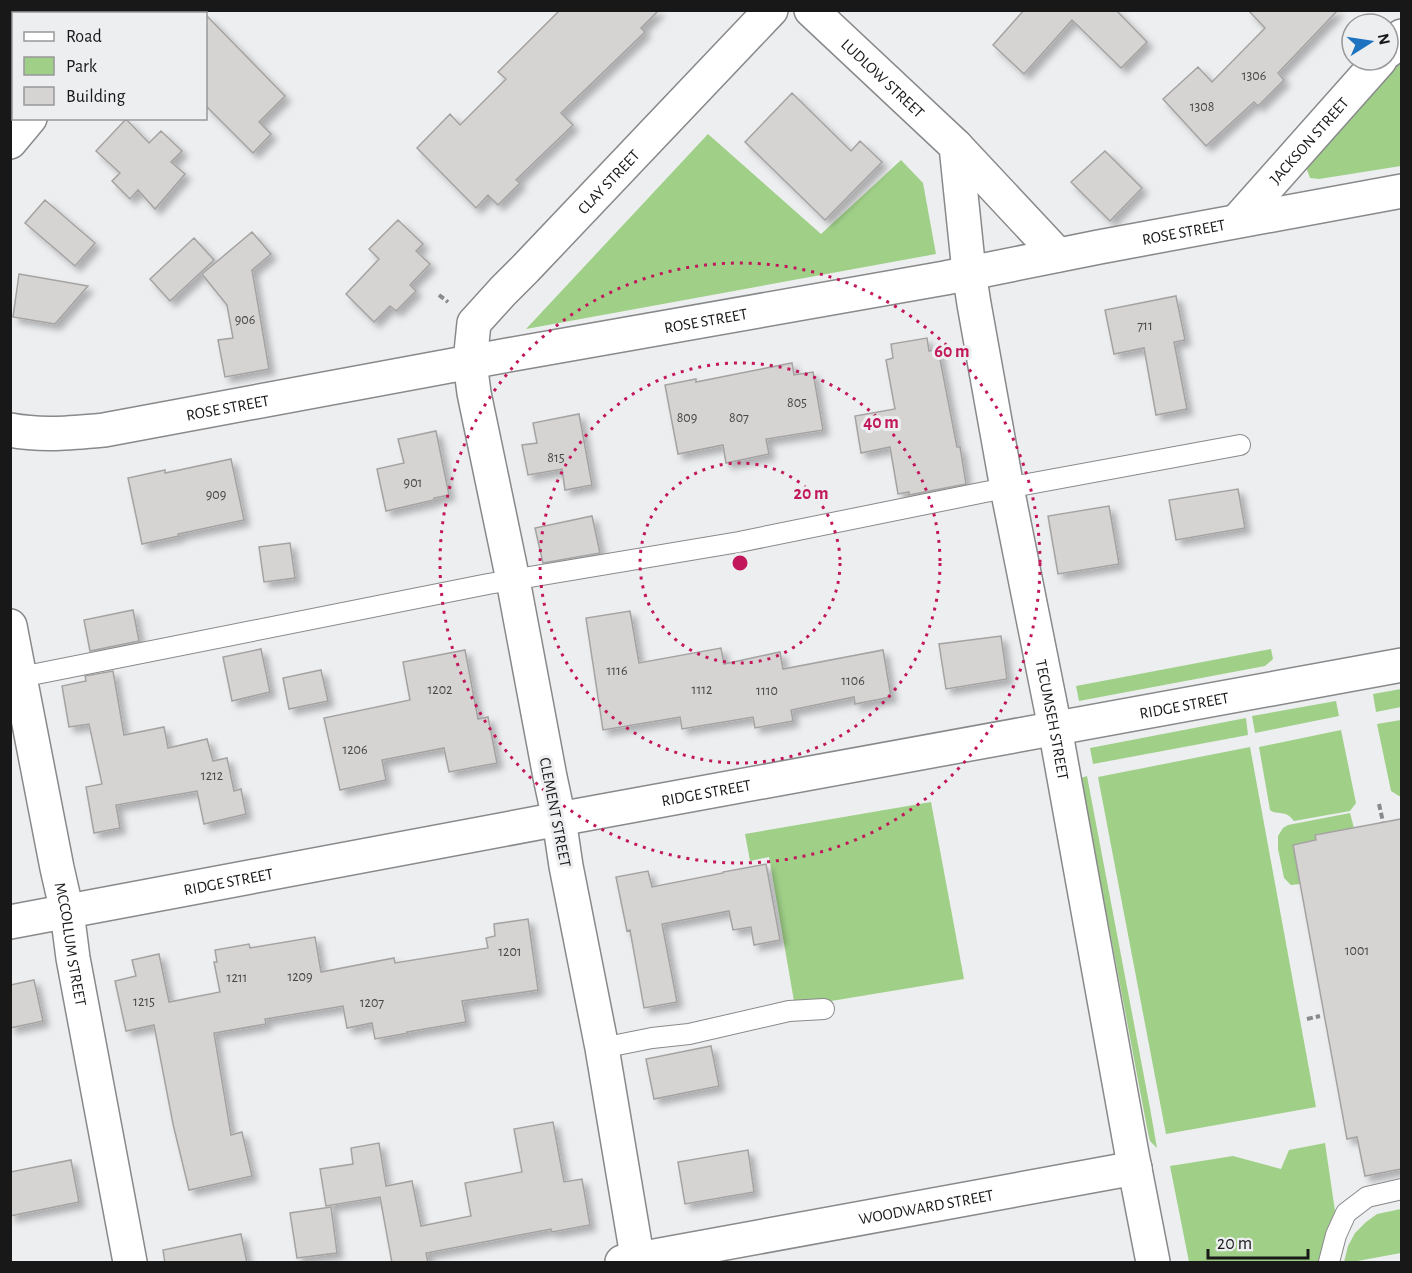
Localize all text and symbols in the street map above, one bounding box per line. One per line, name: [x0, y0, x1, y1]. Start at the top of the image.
legend: [12, 12, 207, 120]
north arrow: [1340, 12, 1400, 72]
text: Road: [66, 28, 102, 46]
text: N: [1375, 32, 1393, 46]
street label: LUDLOW STREET: [838, 36, 927, 121]
text: Park: [66, 58, 98, 76]
house number: 1306: [1242, 69, 1266, 83]
text: Building: [66, 88, 126, 106]
street label: JACKSON STREET: [1267, 94, 1352, 187]
house number: 1308: [1190, 100, 1214, 114]
street label: CLAY STREET: [575, 147, 643, 217]
street label: ROSE STREET: [1141, 217, 1227, 248]
street label: ROSE STREET: [663, 306, 749, 336]
house number: 906: [235, 313, 255, 327]
house number: 711: [1137, 319, 1153, 333]
text: 60 m: [934, 343, 970, 361]
street label: ROSE STREET: [185, 392, 271, 424]
house number: 805: [787, 396, 807, 410]
house number: 809: [677, 411, 697, 425]
house number: 807: [729, 411, 749, 425]
text: 40 m: [863, 414, 899, 432]
house number: 815: [547, 451, 565, 465]
house number: 901: [404, 476, 422, 490]
text: 20 m: [793, 485, 829, 503]
house number: 909: [206, 488, 226, 502]
centre of rings: [730, 553, 750, 573]
street label: TECUMSEH STREET: [1032, 658, 1071, 781]
house number: 1116: [606, 664, 628, 678]
house number: 1106: [841, 674, 865, 688]
house number: 1202: [428, 683, 452, 697]
house number: 1112: [692, 683, 712, 697]
house number: 1110: [756, 684, 778, 698]
street label: RIDGE STREET: [1138, 690, 1231, 722]
house number: 1206: [342, 743, 368, 757]
street label: CLEMENT STREET: [537, 756, 574, 869]
house number: 1212: [201, 769, 223, 783]
street label: RIDGE STREET: [660, 777, 752, 809]
street label: RIDGE STREET: [182, 866, 275, 898]
street label: MCCOLLUM STREET: [52, 881, 89, 1008]
house number: 1001: [1345, 944, 1369, 958]
house number: 1201: [498, 945, 522, 959]
house number: 1209: [287, 970, 313, 984]
house number: 1211: [227, 971, 247, 985]
house number: 1215: [133, 995, 155, 1009]
house number: 1207: [360, 996, 384, 1010]
street label: WOODWARD STREET: [857, 1187, 995, 1227]
scale bar: [1208, 1222, 1308, 1260]
text: 20 m: [1217, 1235, 1252, 1253]

